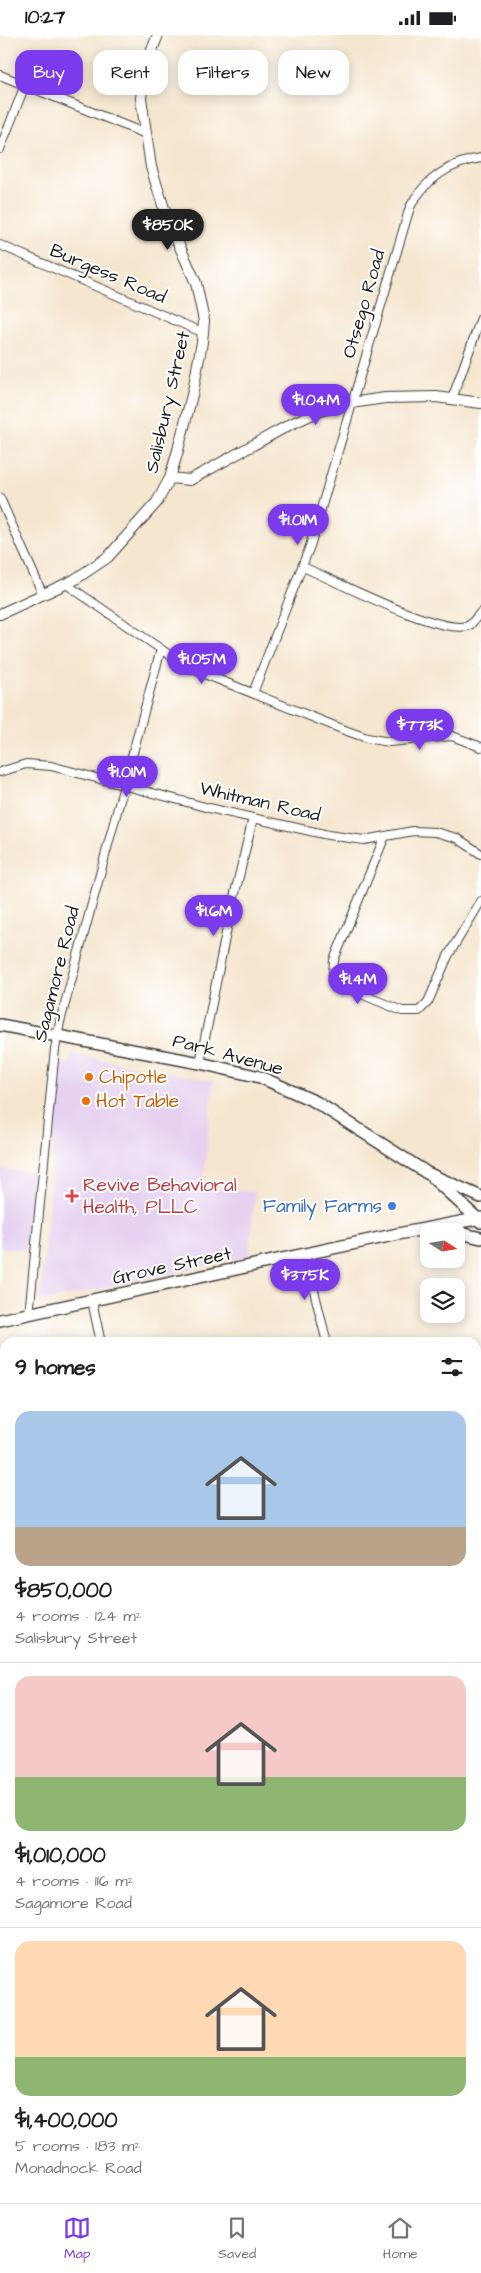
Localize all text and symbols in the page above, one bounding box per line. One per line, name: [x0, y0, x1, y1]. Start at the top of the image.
text: 10:27: [25, 4, 65, 31]
chip: Buy: [15, 50, 83, 95]
chip: Rent: [93, 50, 168, 95]
chip: Filters: [178, 50, 268, 95]
chip: New: [278, 50, 349, 95]
pin: $850K: [133, 209, 203, 251]
text: $850K: [143, 214, 193, 236]
street label: Burgess Road: [45, 237, 171, 312]
street label: Otsego Road: [336, 246, 393, 362]
street label: Salisbury Street: [139, 328, 198, 476]
pin: $1.04M: [275, 383, 357, 426]
text: $1.04M: [292, 389, 340, 411]
pin: $1.01M: [257, 503, 339, 546]
text: $1.01M: [279, 509, 317, 531]
pin: $1.05M: [161, 643, 243, 685]
text: $1.05M: [178, 648, 226, 670]
pin: $773K: [385, 709, 455, 751]
text: $773K: [397, 714, 443, 736]
pin: $1.01M: [86, 755, 168, 798]
text: $1.01M: [108, 761, 146, 783]
street label: Whitman Road: [197, 775, 323, 829]
pin: $1.6M: [179, 895, 249, 937]
text: $1.6M: [196, 900, 232, 922]
street label: Sagamore Road: [27, 903, 88, 1045]
pin: $1.4M: [323, 963, 393, 1005]
text: $1.4M: [339, 968, 377, 990]
street label: Park Avenue: [170, 1027, 286, 1083]
place label: Chipotle: [99, 1064, 167, 1091]
marker: Chipotle: [83, 1071, 95, 1083]
place label: Hot Table: [96, 1088, 179, 1115]
marker: Hot Table: [80, 1095, 92, 1107]
place label: Revive Behavioral Health, PLLC: [83, 1172, 237, 1221]
marker: Revive Behavioral Health, PLLC: [65, 1189, 79, 1203]
place label: Family Farms: [263, 1193, 382, 1221]
marker: Family Farms: [386, 1200, 398, 1212]
north arrow: [420, 1223, 465, 1267]
map controls: [420, 1223, 465, 1323]
street label: Grove Street: [110, 1240, 234, 1292]
pin: $375K: [270, 1259, 340, 1301]
text: $375K: [281, 1264, 329, 1286]
button: layers: [420, 1278, 465, 1323]
text: 9 homes: [15, 1353, 96, 1382]
icon: filters: [438, 1353, 466, 1381]
icon: home: [196, 1443, 286, 1533]
text: $850,000: [15, 1576, 112, 1605]
text: 4 rooms · 124 m²: [15, 1605, 142, 1627]
text: Salisbury Street: [15, 1627, 137, 1649]
icon: home: [196, 1709, 286, 1799]
text: $1,010,000: [15, 1841, 106, 1870]
text: 4 rooms · 116 m²: [15, 1870, 134, 1892]
text: Sagamore Road: [15, 1892, 132, 1914]
icon: home: [196, 1974, 286, 2064]
text: $1,400,000: [15, 2106, 117, 2135]
text: 5 rooms · 183 m²: [15, 2135, 141, 2157]
text: Monadnock Road: [15, 2157, 142, 2179]
tab: Map: [63, 2214, 91, 2264]
tab: Saved: [218, 2214, 256, 2264]
tab: Home: [383, 2214, 418, 2264]

